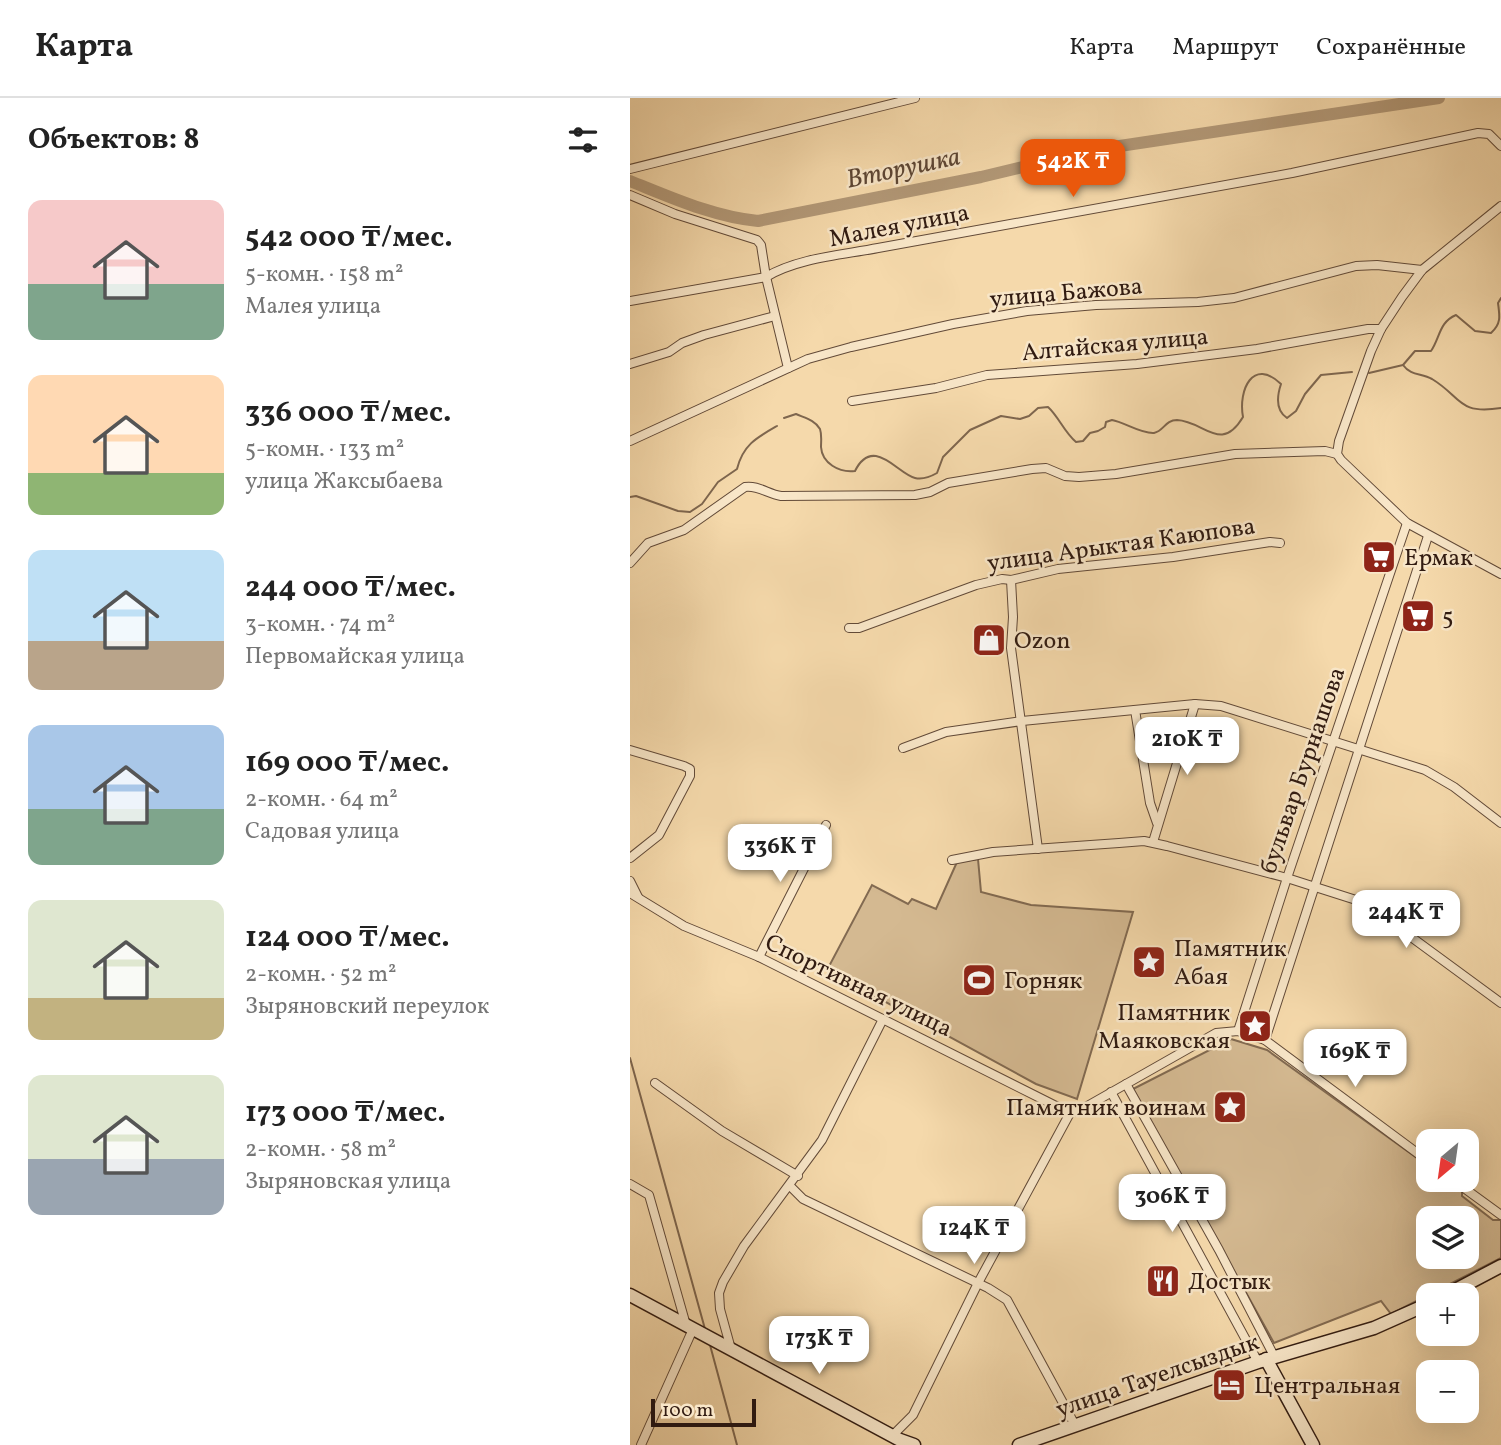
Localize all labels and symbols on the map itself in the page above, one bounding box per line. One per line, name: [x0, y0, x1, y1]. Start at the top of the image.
water label: Вторушка: [843, 139, 964, 199]
pin: 542K ₸: [1016, 140, 1130, 199]
street label: Малея улица: [826, 197, 972, 257]
street label: улица Бажова: [988, 270, 1144, 318]
street label: Алтайская улица: [1020, 321, 1210, 371]
street label: улица Арыктая Каюпова: [985, 510, 1258, 582]
supermarket icon: Ермак: [1360, 538, 1398, 576]
place label: Ермак: [1404, 542, 1473, 576]
supermarket icon: 5: [1399, 597, 1437, 635]
place label: 5: [1442, 601, 1454, 635]
shop icon: Ozon: [970, 621, 1008, 659]
place label: Ozon: [1014, 625, 1071, 659]
street label: бульвар Бурнашова: [1253, 663, 1355, 878]
pin: 210K ₸: [1130, 718, 1244, 777]
pin: 336K ₸: [723, 824, 837, 884]
pin: 244K ₸: [1349, 890, 1463, 950]
street label: Спортивная улица: [759, 927, 958, 1047]
place label: Памятник Абая: [1174, 933, 1287, 995]
place icon: Памятник Абая: [1130, 943, 1168, 981]
sports icon: Горняк: [960, 961, 998, 999]
place label: Горняк: [1004, 965, 1082, 999]
place label: Памятник Маяковская: [1098, 997, 1230, 1059]
place icon: Памятник Маяковская: [1236, 1007, 1274, 1045]
pin: 169K ₸: [1298, 1030, 1412, 1089]
place icon: Памятник воинам: [1211, 1088, 1249, 1126]
place label: Памятник воинам: [1006, 1092, 1206, 1126]
north arrow: [1416, 1129, 1479, 1192]
pin: 306K ₸: [1115, 1174, 1229, 1234]
pin: 124K ₸: [917, 1206, 1031, 1266]
restaurant icon: Достык: [1144, 1262, 1182, 1300]
place label: Достык: [1188, 1266, 1271, 1300]
pin: 173K ₸: [762, 1316, 876, 1376]
street label: улица Тауелсыздык: [1051, 1326, 1264, 1428]
hotel icon: Центральная: [1210, 1366, 1248, 1404]
place label: Центральная: [1254, 1370, 1400, 1404]
scale bar: [651, 1396, 756, 1428]

